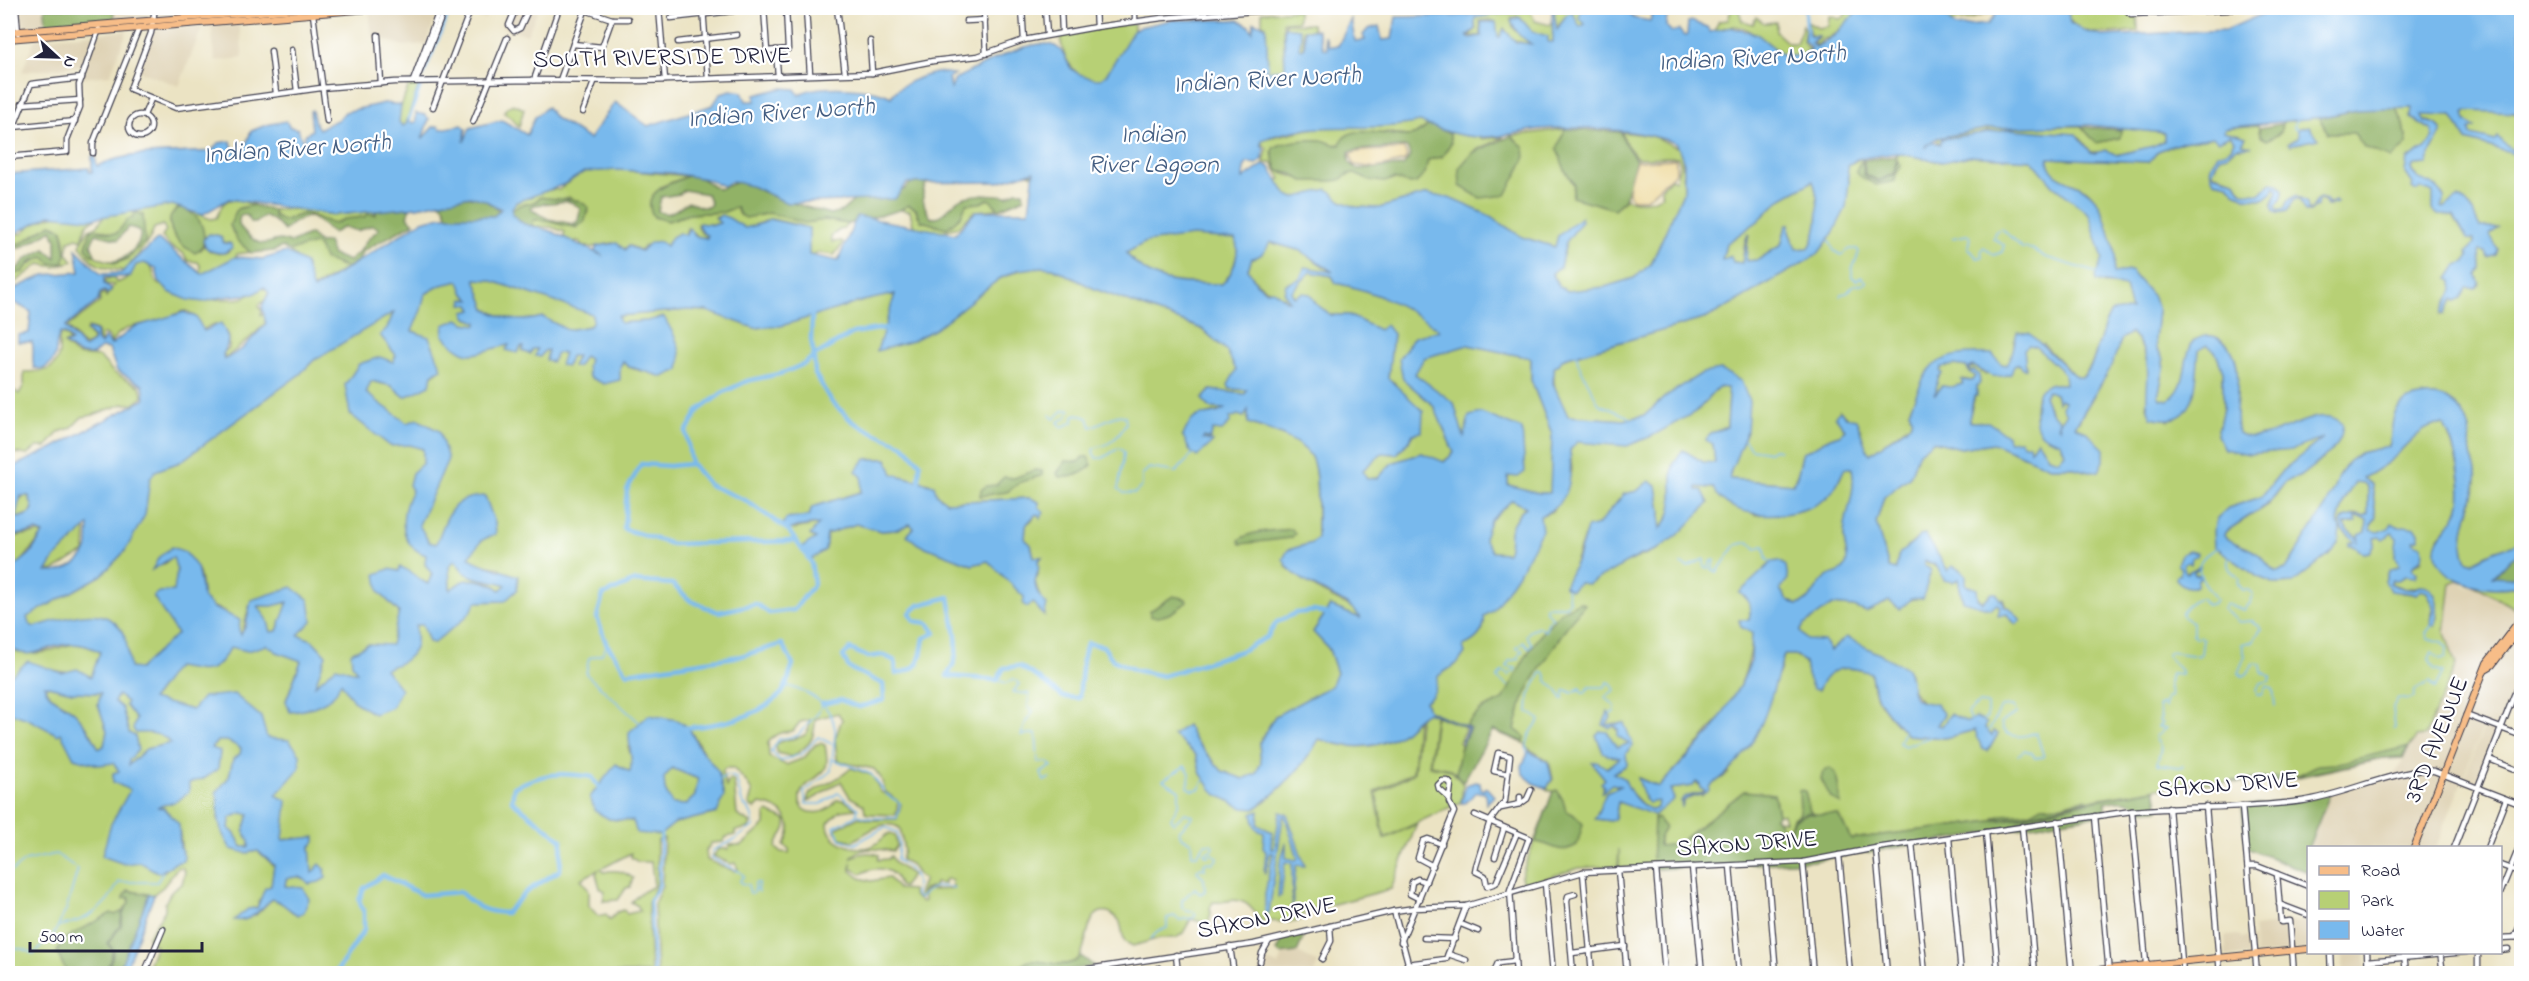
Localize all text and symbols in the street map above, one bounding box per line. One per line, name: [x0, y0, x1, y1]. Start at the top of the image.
north arrow: [27, 27, 87, 87]
water label: Indian River North: [1657, 35, 1847, 83]
street label: SOUTH RIVERSIDE DRIVE: [533, 39, 791, 79]
text: N: [56, 52, 82, 72]
water label: Indian River North: [1172, 57, 1362, 105]
water label: Indian River North: [686, 88, 877, 140]
water label: Indian River Lagoon: [1087, 117, 1220, 185]
water label: Indian River North: [202, 124, 393, 176]
street label: 3RD AVENUE: [2397, 672, 2479, 808]
street label: SAXON DRIVE: [2156, 764, 2300, 808]
street label: SAXON DRIVE: [1675, 823, 1819, 867]
legend: [2307, 846, 2502, 954]
text: Road: [2361, 859, 2400, 885]
street label: SAXON DRIVE: [1194, 888, 1340, 950]
text: Park: [2361, 889, 2394, 915]
scale bar: [30, 915, 202, 953]
text: Water: [2361, 919, 2405, 945]
text: 500 m: [39, 925, 83, 951]

